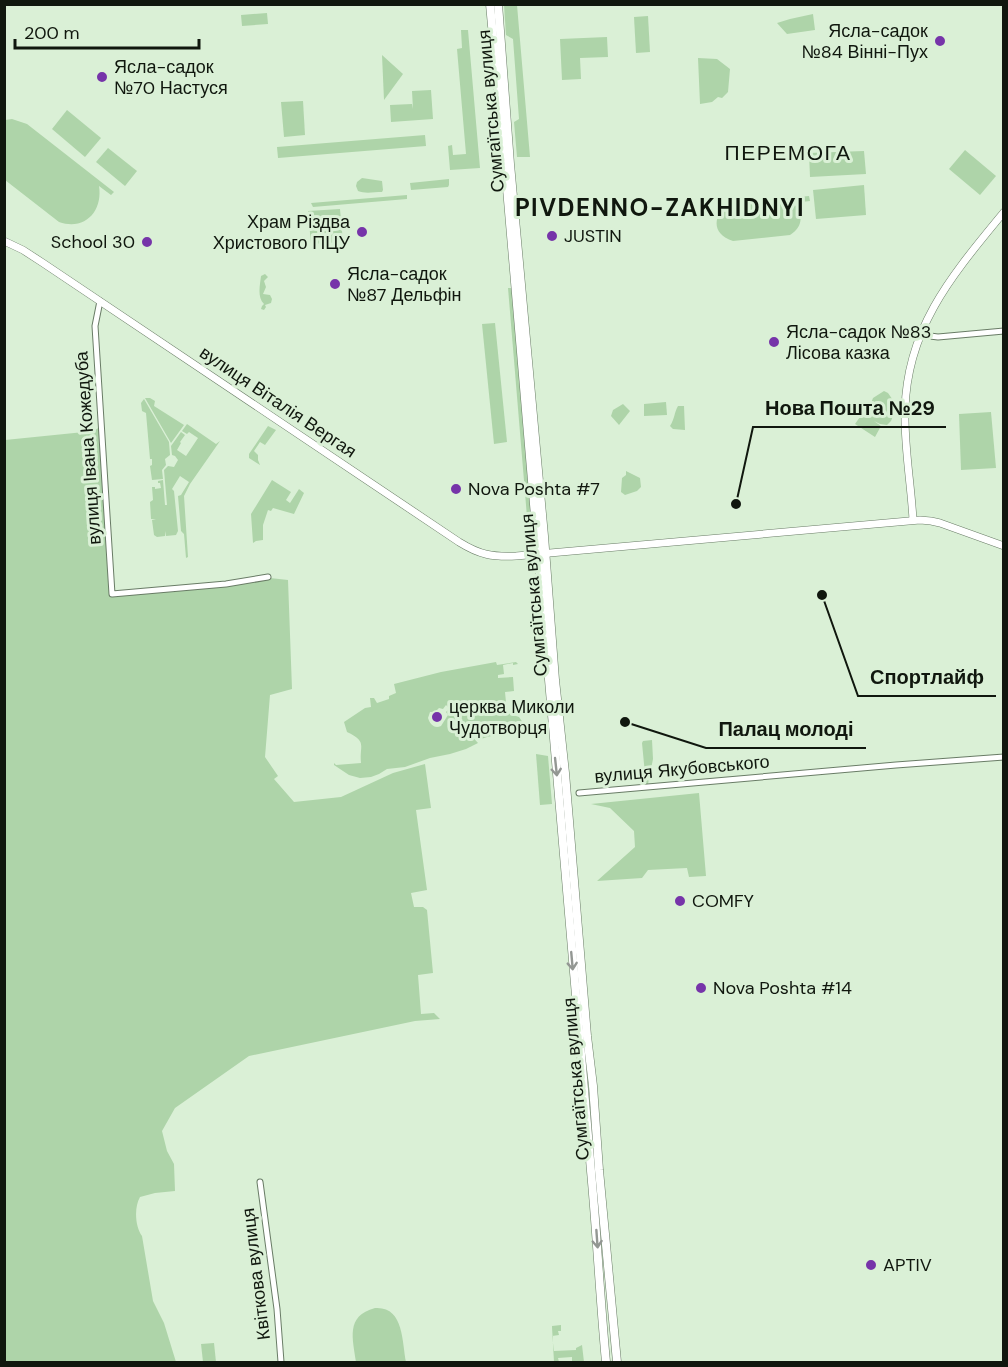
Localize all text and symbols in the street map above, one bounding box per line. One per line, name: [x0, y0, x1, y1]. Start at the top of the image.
scale bar: [15, 12, 200, 50]
place label: Ясла-садок №84 Вінні-Пух: [801, 19, 928, 64]
text: 200 m: [24, 21, 80, 45]
street label: Сумгаїтська вулиця: [472, 29, 510, 193]
marker: Ясла-садок №84 Вінні-Пух: [933, 34, 947, 48]
place label: Ясла-садок №70 Настуся: [114, 55, 228, 100]
marker: Ясла-садок №70 Настуся: [95, 70, 109, 84]
district label: ПЕРЕМОГА: [725, 139, 851, 167]
district label: PIVDENNO-ZAKHIDNYI: [515, 192, 805, 223]
place label: Храм Різдва Христового ПЦУ: [213, 210, 351, 255]
place label: JUSTIN: [564, 224, 622, 248]
marker: Храм Різдва Христового ПЦУ: [355, 225, 369, 239]
marker: JUSTIN: [545, 229, 559, 243]
place label: School 30: [51, 230, 135, 254]
marker: School 30: [140, 235, 154, 249]
place label: Ясла-садок №87 Дельфін: [347, 262, 461, 307]
marker: Ясла-садок №87 Дельфін: [328, 277, 342, 291]
place label: Ясла-садок №83 Лісова казка: [786, 320, 931, 365]
marker: Ясла-садок №83 Лісова казка: [767, 335, 781, 349]
street label: вулиця Віталія Вергая: [195, 341, 361, 463]
street label: вулиця Івана Кожедуба: [69, 349, 107, 546]
callout: Нова Пошта №29: [753, 389, 946, 427]
text: Нова Пошта №29: [765, 395, 935, 421]
place label: Nova Poshta #7: [468, 477, 600, 501]
marker: Nova Poshta #7: [449, 482, 463, 496]
street label: Сумгаїтська вулиця: [515, 513, 553, 677]
callout: Спортлайф: [858, 658, 996, 696]
text: Спортлайф: [870, 664, 984, 690]
place label: церква Миколи Чудотворця: [449, 695, 574, 740]
marker: церква Миколи Чудотворця: [430, 710, 444, 724]
callout: Палац молоді: [706, 710, 866, 748]
text: Палац молоді: [718, 716, 854, 742]
street label: вулиця Якубовського: [593, 749, 771, 789]
one-way arrow: [551, 757, 562, 777]
place label: COMFY: [692, 889, 755, 913]
marker: COMFY: [673, 894, 687, 908]
one-way arrow: [567, 951, 578, 971]
place label: Nova Poshta #14: [713, 976, 852, 1000]
marker: Nova Poshta #14: [694, 981, 708, 995]
street label: Сумгаїтська вулиця: [557, 997, 595, 1161]
street label: Квіткова вулиця: [236, 1207, 276, 1341]
one-way arrow: [591, 1229, 602, 1249]
place label: APTIV: [883, 1253, 932, 1277]
marker: APTIV: [864, 1258, 878, 1272]

